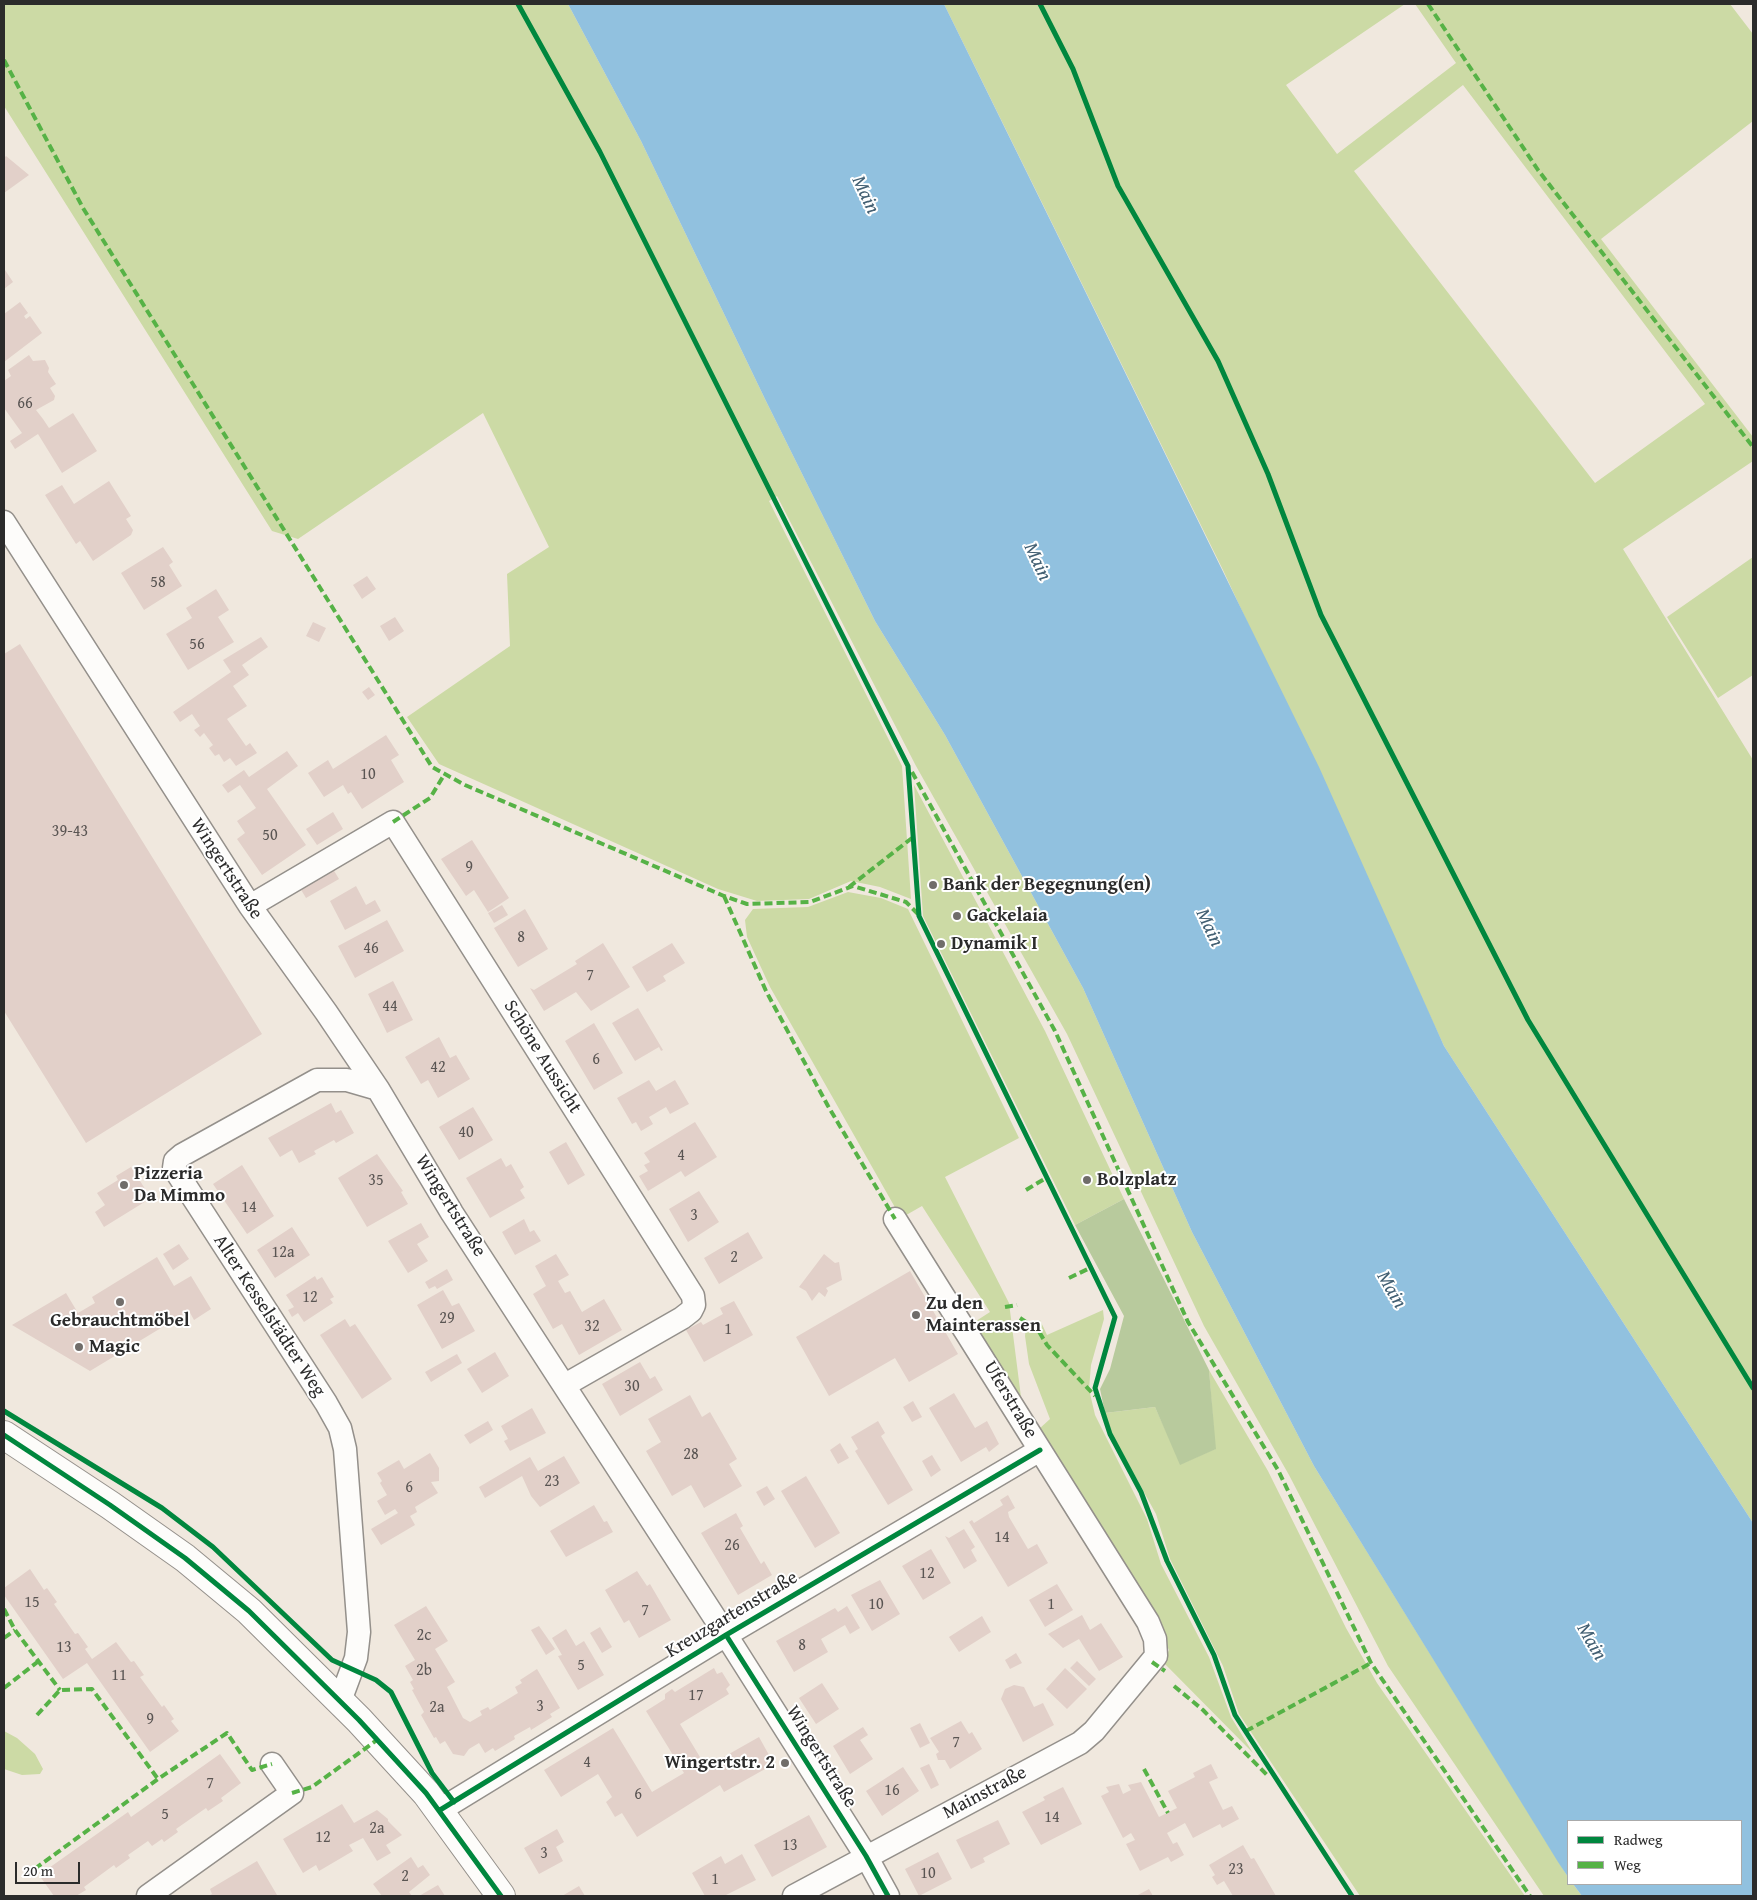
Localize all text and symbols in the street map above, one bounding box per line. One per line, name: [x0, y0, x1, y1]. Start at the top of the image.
water label: Main: [846, 172, 884, 218]
house number: 66: [17, 394, 33, 414]
water label: Main: [1018, 539, 1056, 585]
house number: 58: [150, 573, 166, 593]
house number: 56: [189, 635, 205, 655]
house number: 10: [360, 765, 376, 785]
street label: Wingertstraße: [185, 814, 267, 924]
house number: 39-43: [52, 822, 88, 842]
house number: 50: [262, 826, 278, 846]
house number: 9: [465, 858, 473, 878]
place label: Bank der Begegnung(en): [943, 874, 1151, 896]
marker: Bank der Begegnung(en): [927, 879, 939, 891]
place label: Gackelaia: [967, 905, 1048, 927]
water label: Main: [1190, 905, 1228, 951]
marker: Gackelaia: [951, 910, 963, 922]
house number: 8: [517, 928, 525, 948]
place label: Dynamik I: [951, 933, 1038, 955]
marker: Dynamik I: [935, 938, 947, 950]
house number: 46: [363, 939, 379, 959]
house number: 7: [586, 966, 594, 986]
street label: Schöne Aussicht: [498, 996, 586, 1118]
house number: 44: [382, 997, 398, 1017]
house number: 6: [592, 1050, 600, 1070]
house number: 42: [430, 1058, 446, 1078]
house number: 40: [458, 1123, 474, 1143]
house number: 4: [677, 1146, 685, 1166]
street label: Wingertstraße: [410, 1151, 490, 1261]
place label: Pizzeria Da Mimmo: [134, 1163, 225, 1207]
place label: Bolzplatz: [1097, 1169, 1176, 1191]
house number: 35: [368, 1171, 384, 1191]
marker: Bolzplatz: [1081, 1174, 1093, 1186]
marker: Pizzeria Da Mimmo: [118, 1179, 130, 1191]
house number: 14: [241, 1198, 257, 1218]
house number: 3: [690, 1206, 698, 1226]
street label: Alter Kesselstädter Weg: [208, 1231, 330, 1401]
house number: 12a: [272, 1243, 294, 1263]
house number: 2: [730, 1248, 738, 1268]
water label: Main: [1371, 1267, 1411, 1313]
house number: 12: [302, 1288, 318, 1308]
place label: Zu den Mainterassen: [926, 1293, 1041, 1337]
marker: Gebrauchtmöbel: [114, 1296, 126, 1308]
house number: 29: [439, 1309, 455, 1329]
marker: Zu den Mainterassen: [910, 1309, 922, 1321]
place label: Gebrauchtmöbel: [50, 1310, 190, 1332]
house number: 32: [584, 1317, 600, 1337]
house number: 1: [724, 1320, 732, 1340]
place label: Magic: [89, 1336, 140, 1358]
marker: Magic: [73, 1341, 85, 1353]
street label: Uferstraße: [978, 1357, 1042, 1443]
house number: 30: [624, 1377, 640, 1397]
house number: 28: [683, 1445, 699, 1465]
house number: 23: [544, 1472, 560, 1492]
house number: 6: [405, 1478, 413, 1498]
house number: 14: [994, 1528, 1010, 1548]
house number: 26: [724, 1536, 740, 1556]
house number: 12: [919, 1564, 935, 1584]
street label: Kreuzgartenstraße: [662, 1567, 802, 1663]
house number: 15: [24, 1593, 40, 1613]
house number: 10: [868, 1595, 884, 1615]
house number: 1: [1047, 1595, 1055, 1615]
house number: 7: [641, 1601, 649, 1621]
water label: Main: [1571, 1619, 1611, 1665]
house number: 2c: [417, 1626, 431, 1646]
house number: 8: [798, 1636, 806, 1656]
house number: 13: [56, 1638, 72, 1658]
house number: 5: [577, 1656, 585, 1676]
house number: 2b: [416, 1661, 432, 1681]
house number: 11: [111, 1666, 127, 1686]
house number: 17: [688, 1686, 704, 1706]
house number: 3: [536, 1697, 544, 1717]
house number: 2a: [429, 1698, 445, 1718]
street label: Wingertstraße: [781, 1702, 861, 1812]
house number: 9: [146, 1710, 154, 1730]
house number: 7: [952, 1733, 960, 1753]
place label: Wingertstr. 2: [664, 1752, 775, 1774]
house number: 4: [583, 1753, 591, 1773]
marker: Wingertstr. 2: [779, 1757, 791, 1769]
street label: Mainstraße: [939, 1761, 1031, 1825]
house number: 7: [206, 1774, 214, 1794]
house number: 16: [884, 1781, 900, 1801]
house number: 6: [634, 1785, 642, 1805]
house number: 5: [161, 1805, 169, 1825]
house number: 14: [1044, 1808, 1060, 1828]
house number: 2a: [369, 1819, 385, 1839]
legend: [1567, 1820, 1742, 1885]
house number: 12: [315, 1828, 331, 1848]
text: Radweg: [1614, 1829, 1663, 1850]
house number: 13: [782, 1836, 798, 1856]
house number: 3: [540, 1844, 548, 1864]
scale bar: [18, 1852, 82, 1884]
text: Weg: [1614, 1854, 1641, 1875]
text: 20 m: [23, 1860, 53, 1881]
house number: 23: [1228, 1860, 1244, 1880]
house number: 10: [920, 1864, 936, 1884]
house number: 2: [401, 1867, 409, 1887]
house number: 1: [711, 1870, 719, 1890]

